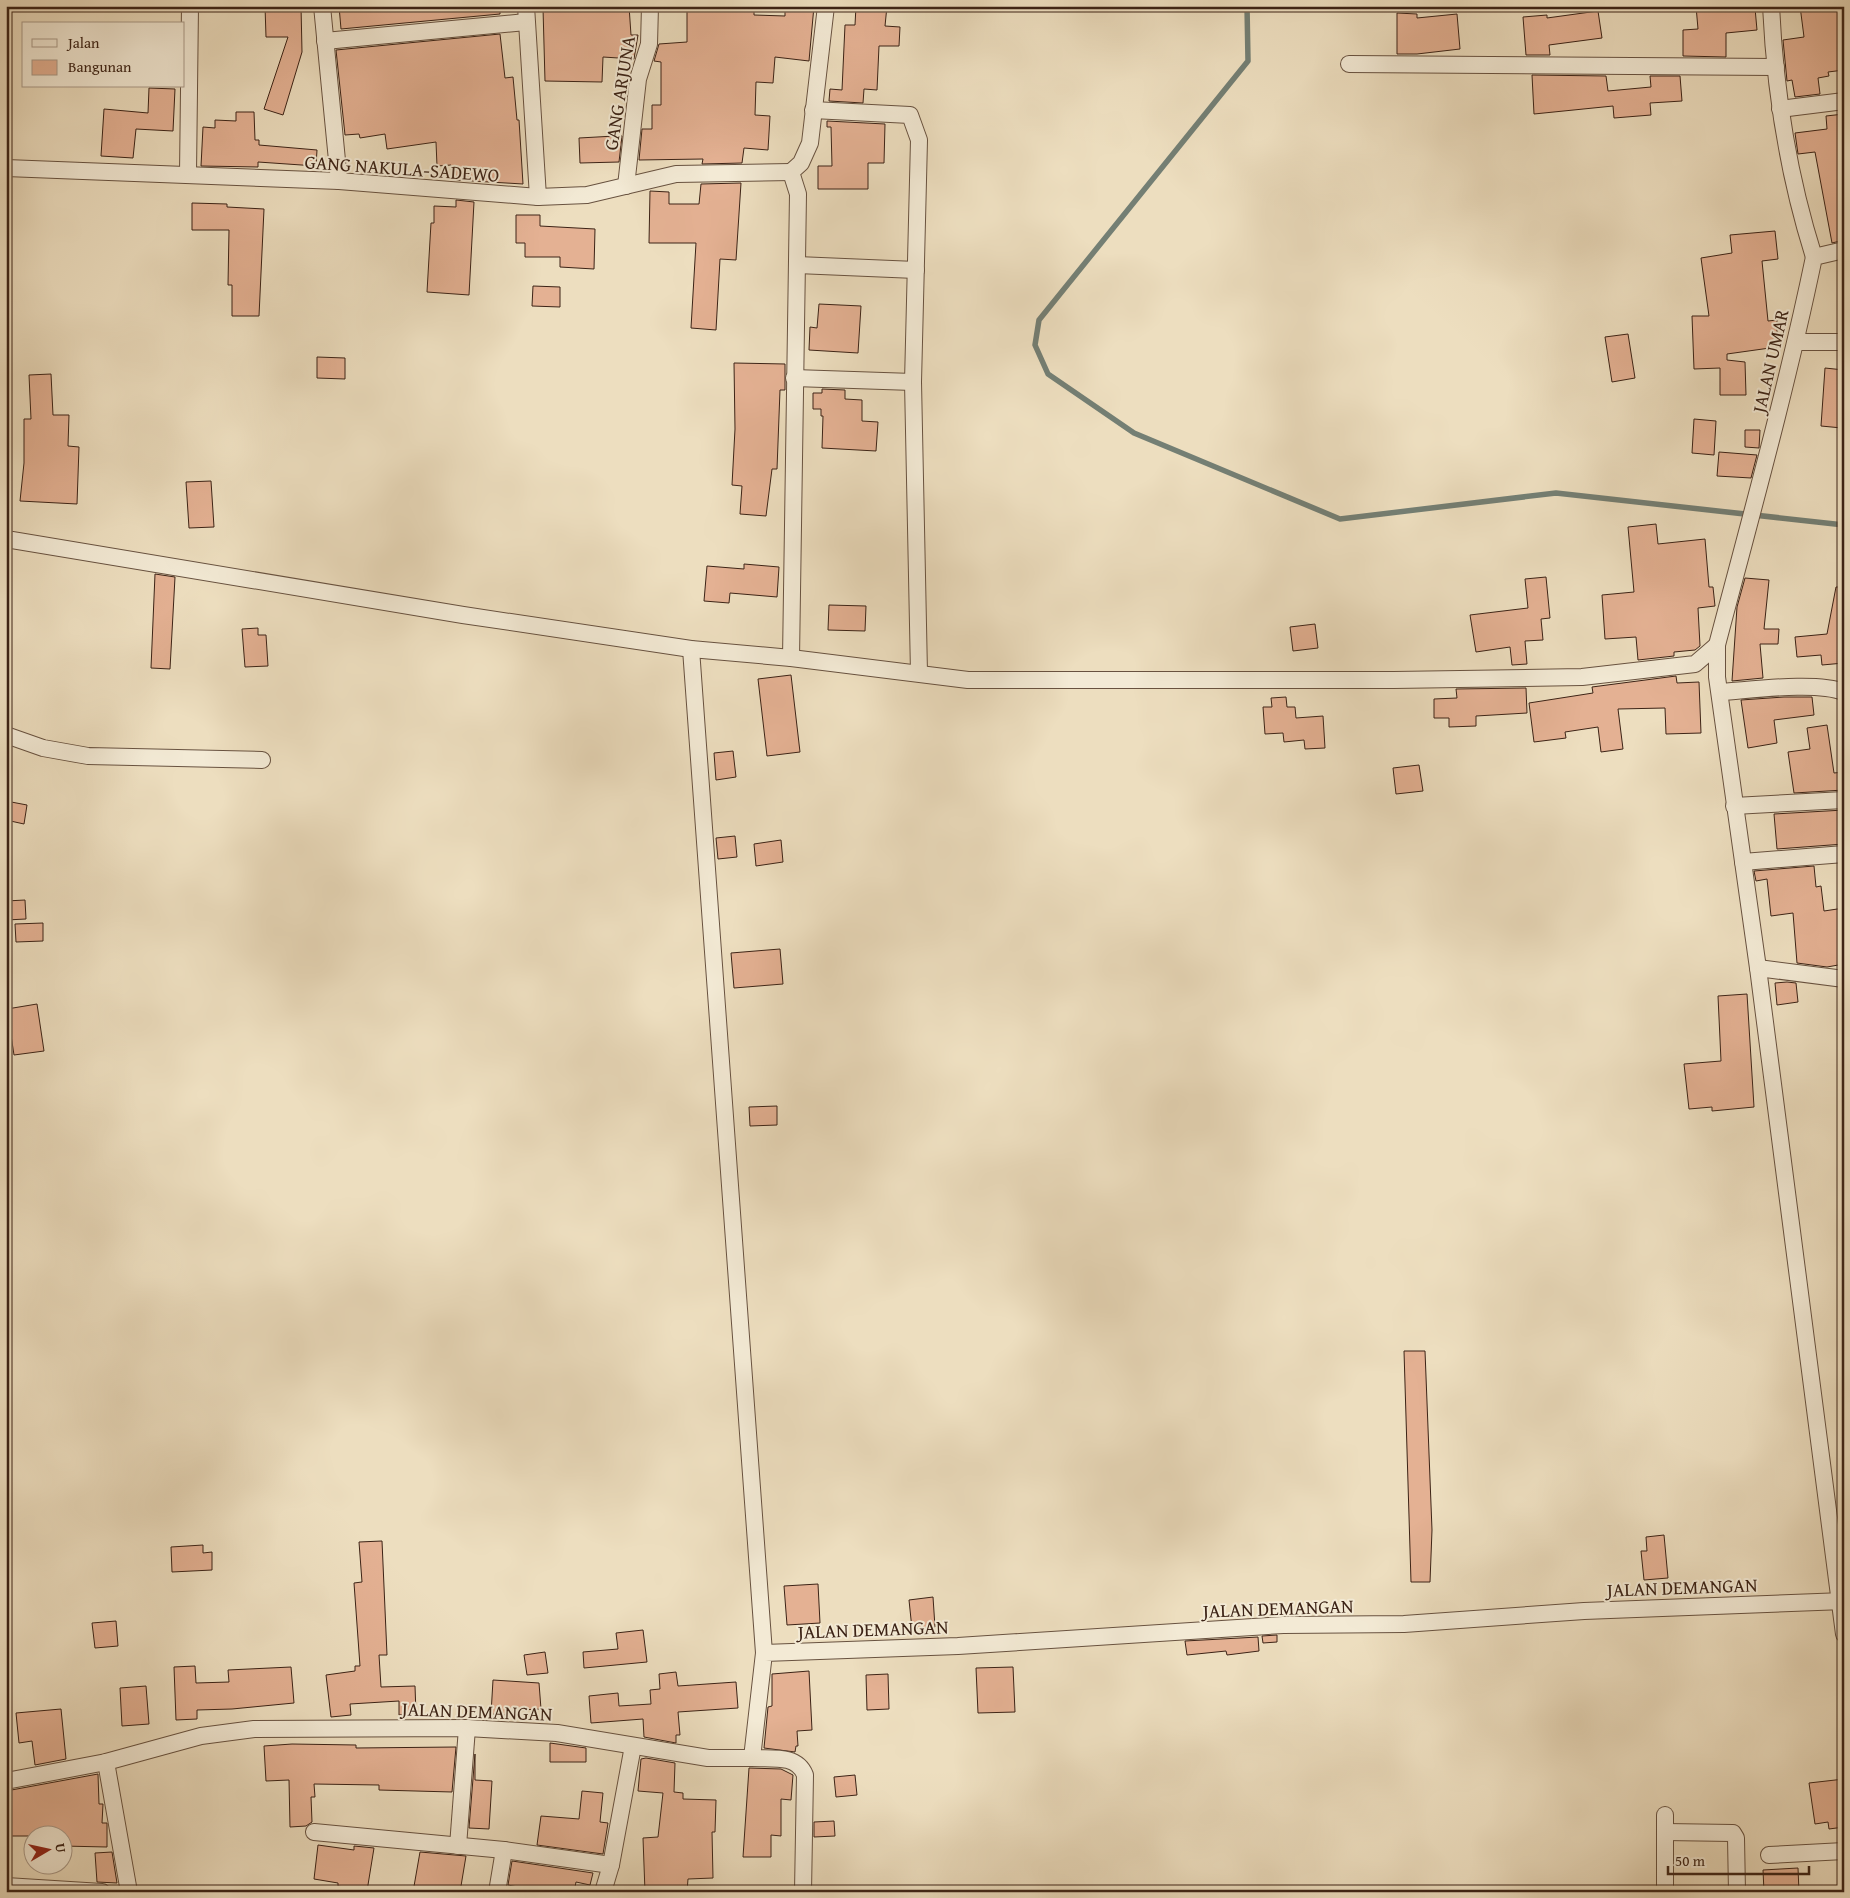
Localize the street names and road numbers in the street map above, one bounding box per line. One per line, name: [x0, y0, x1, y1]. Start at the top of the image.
street label: GANG ARJUNA: [596, 33, 642, 152]
street label: GANG NAKULA-SADEWO: [304, 147, 500, 189]
street label: JALAN UMAR: [1744, 306, 1796, 417]
street label: JALAN DEMANGAN: [1604, 1570, 1758, 1604]
street label: JALAN DEMANGAN: [1200, 1591, 1354, 1625]
street label: JALAN DEMANGAN: [795, 1612, 949, 1646]
street label: JALAN DEMANGAN: [399, 1694, 553, 1728]

